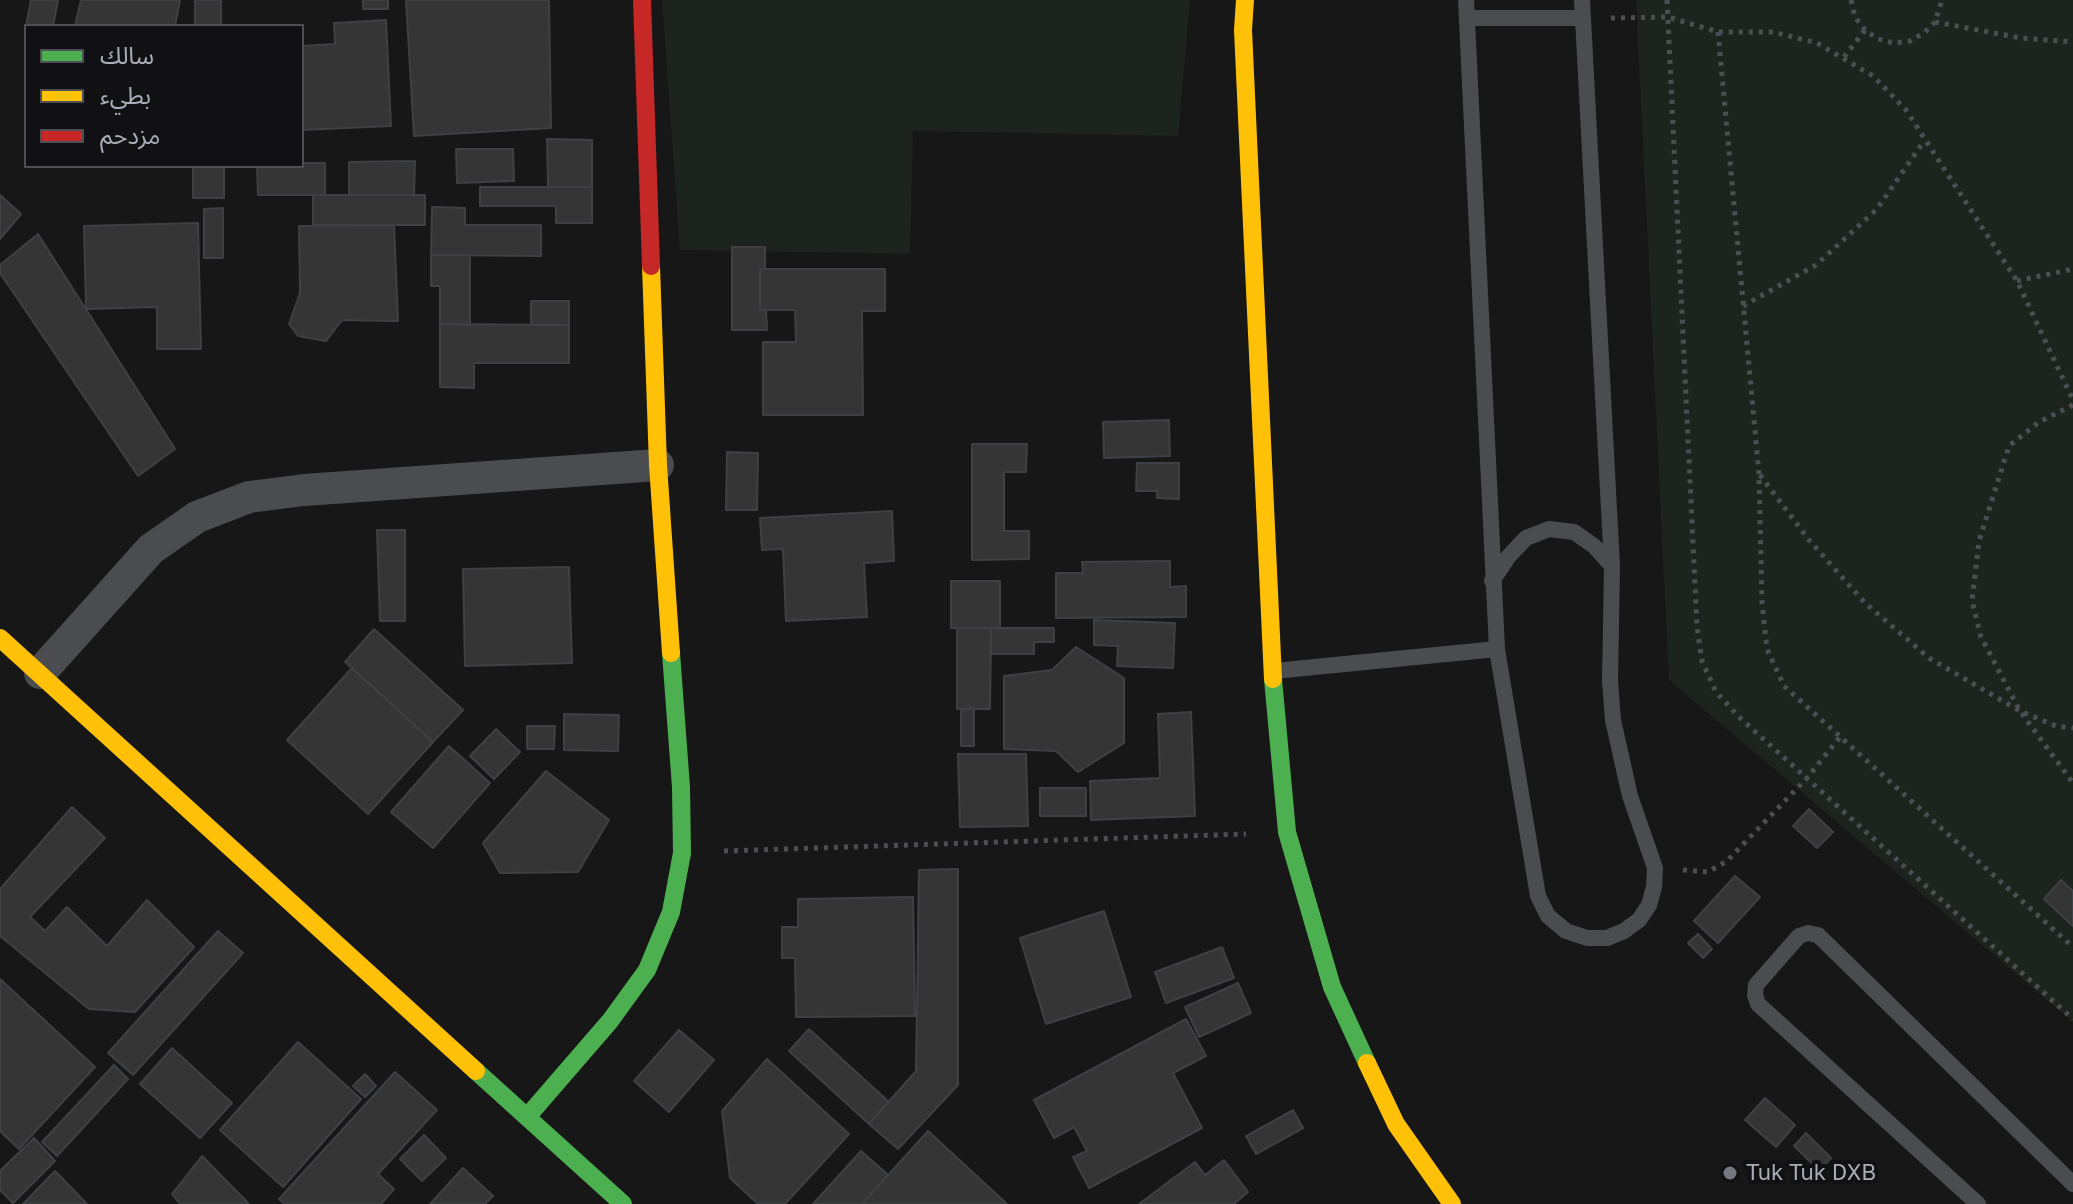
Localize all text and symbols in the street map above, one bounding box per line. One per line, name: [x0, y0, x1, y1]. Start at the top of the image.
legend: [24, 24, 304, 168]
text: سالك: [100, 40, 154, 69]
text: بطيء: [100, 80, 151, 109]
text: مزدحم: [100, 120, 160, 149]
place label: Tuk Tuk DXB: [1746, 1160, 1876, 1186]
marker: Tuk Tuk DXB: [1721, 1164, 1739, 1182]

